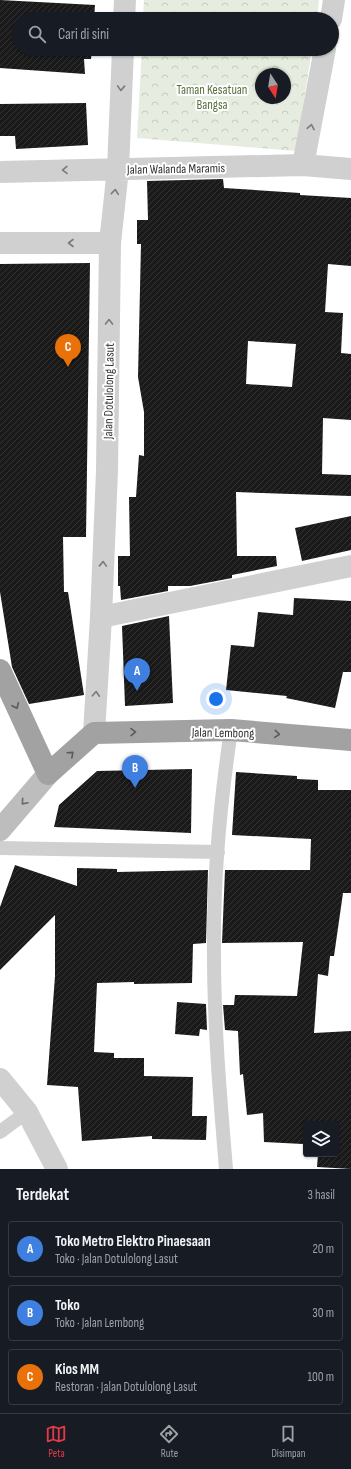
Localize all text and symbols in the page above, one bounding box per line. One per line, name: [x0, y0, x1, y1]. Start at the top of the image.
search box: [12, 12, 339, 56]
icon: search: [26, 23, 48, 45]
text: Cari di sini: [58, 25, 109, 44]
north arrow: [255, 68, 291, 104]
park label: Taman Kesatuan Bangsa: [177, 82, 247, 113]
one-way arrow: [117, 85, 125, 91]
one-way arrow: [306, 124, 314, 130]
street label: Jalan Walanda Maramis: [126, 160, 225, 178]
one-way arrow: [62, 166, 68, 175]
one-way arrow: [111, 189, 120, 195]
one-way arrow: [68, 239, 74, 247]
one-way arrow: [105, 319, 113, 325]
pin: C: [55, 334, 81, 367]
street label: Jalan Dotulolong Lasut: [100, 343, 118, 440]
one-way arrow: [99, 561, 108, 567]
pin: A: [124, 658, 150, 691]
your location: [206, 689, 226, 709]
one-way arrow: [92, 691, 101, 697]
one-way arrow: [11, 701, 19, 709]
street label: Jalan Lembong: [191, 724, 254, 742]
one-way arrow: [130, 728, 136, 736]
one-way arrow: [274, 729, 280, 738]
one-way arrow: [66, 751, 74, 758]
pin: B: [122, 755, 148, 788]
one-way arrow: [21, 797, 28, 805]
map controls: [303, 1121, 339, 1157]
button: layers: [303, 1121, 339, 1157]
text: Terdekat: [16, 1185, 69, 1205]
text: 3 hasil: [307, 1187, 335, 1203]
text: Toko Metro Elektro Pinaesaan: [55, 1232, 211, 1251]
text: A: [27, 1241, 33, 1257]
text: 20 m: [312, 1241, 334, 1257]
text: Toko · Jalan Dotulolong Lasut: [55, 1251, 178, 1267]
text: Toko: [55, 1296, 80, 1315]
text: B: [27, 1305, 33, 1321]
text: 30 m: [312, 1305, 334, 1321]
text: Toko · Jalan Lembong: [55, 1315, 144, 1331]
text: Kios MM: [55, 1360, 99, 1379]
text: C: [27, 1369, 33, 1385]
text: 100 m: [307, 1369, 334, 1385]
text: Restoran · Jalan Dotulolong Lasut: [55, 1379, 197, 1395]
tab: Peta: [45, 1423, 67, 1460]
tab: Rute: [158, 1423, 180, 1460]
tab: Disimpan: [271, 1423, 305, 1460]

